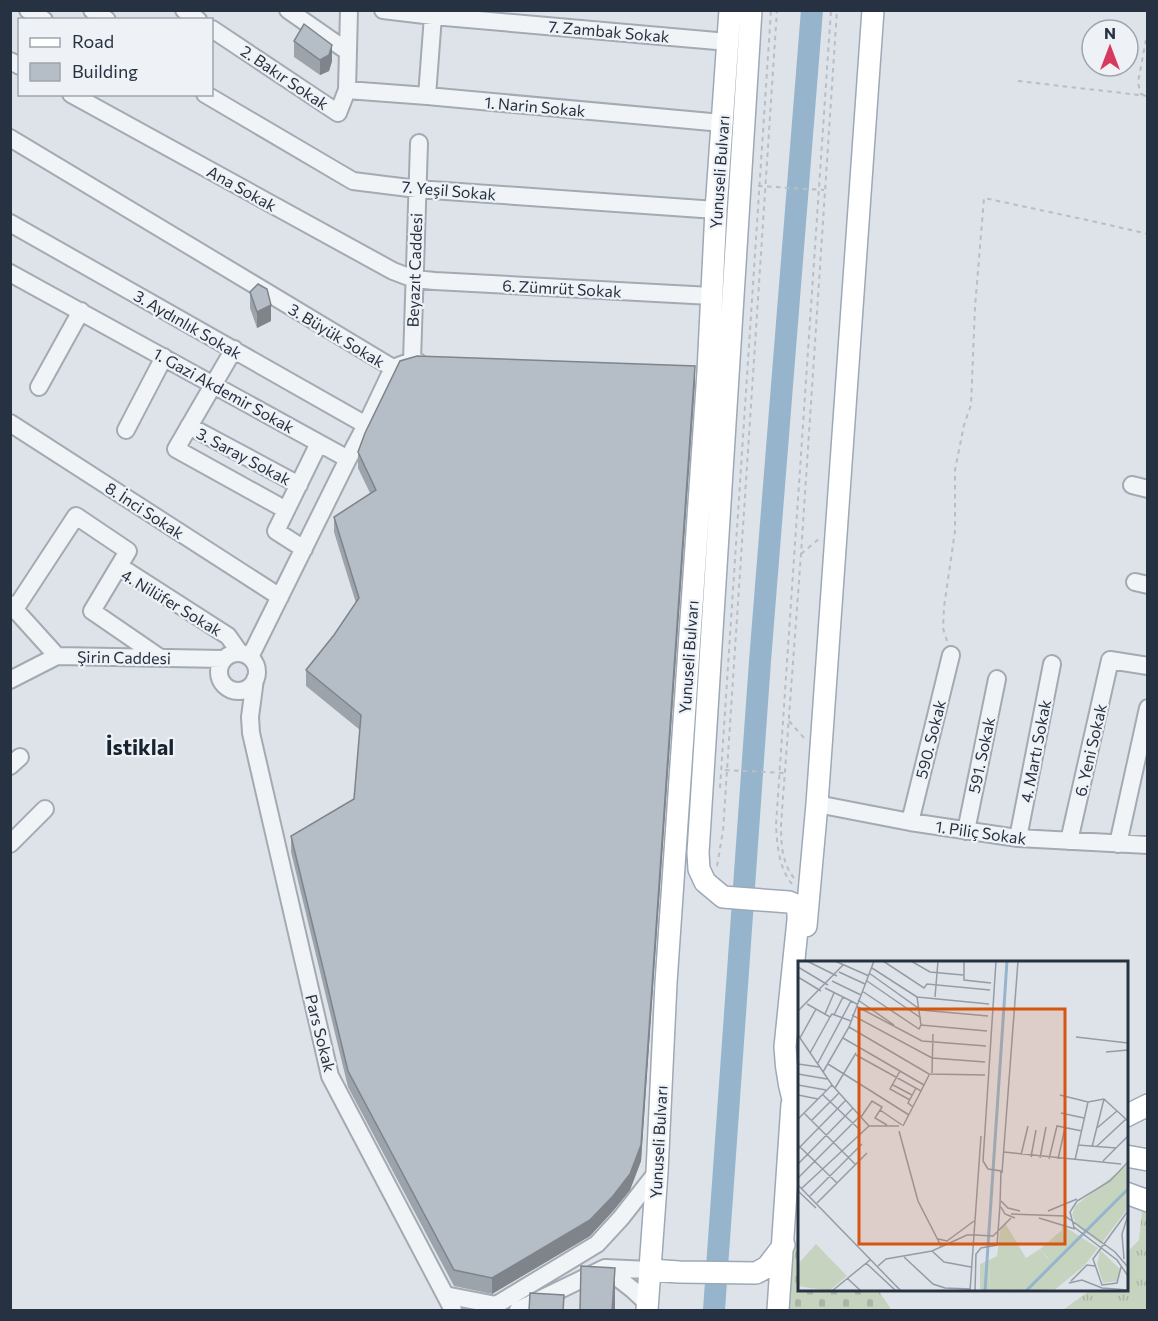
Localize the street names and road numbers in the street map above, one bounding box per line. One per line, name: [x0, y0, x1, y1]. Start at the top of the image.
street label: 7. Zambak Sokak: [548, 16, 671, 46]
street label: 2. Bakır Sokak: [238, 41, 333, 113]
street label: 1. Narin Sokak: [484, 92, 587, 120]
street label: Yunuseli Bulvarı: [706, 115, 732, 229]
street label: Ana Sokak: [204, 161, 280, 215]
street label: 7. Yeşil Sokak: [401, 176, 497, 204]
street label: Beyazıt Caddesi: [403, 213, 425, 327]
street label: 6. Zümrüt Sokak: [502, 275, 622, 301]
street label: 3. Aydınlık Sokak: [131, 285, 246, 363]
street label: 3. Büyük Sokak: [286, 299, 389, 371]
street label: 1. Gazi Akdemir Sokak: [150, 343, 298, 437]
street label: 3. Saray Sokak: [194, 423, 295, 489]
street label: 8. İnci Sokak: [102, 478, 188, 543]
street label: 4. Nilüfer Sokak: [118, 565, 226, 640]
street label: Yunuseli Bulvarı: [675, 600, 701, 714]
street label: Şirin Caddesi: [77, 647, 171, 667]
street label: 590. Sokak: [911, 697, 949, 780]
street label: 4. Martı Sokak: [1016, 698, 1054, 804]
street label: 6. Yeni Sokak: [1070, 701, 1110, 798]
street label: 591. Sokak: [964, 715, 998, 795]
street label: 1. Piliç Sokak: [934, 816, 1028, 848]
street label: Pars Sokak: [302, 992, 340, 1074]
street label: Yunuseli Bulvarı: [646, 1085, 670, 1199]

